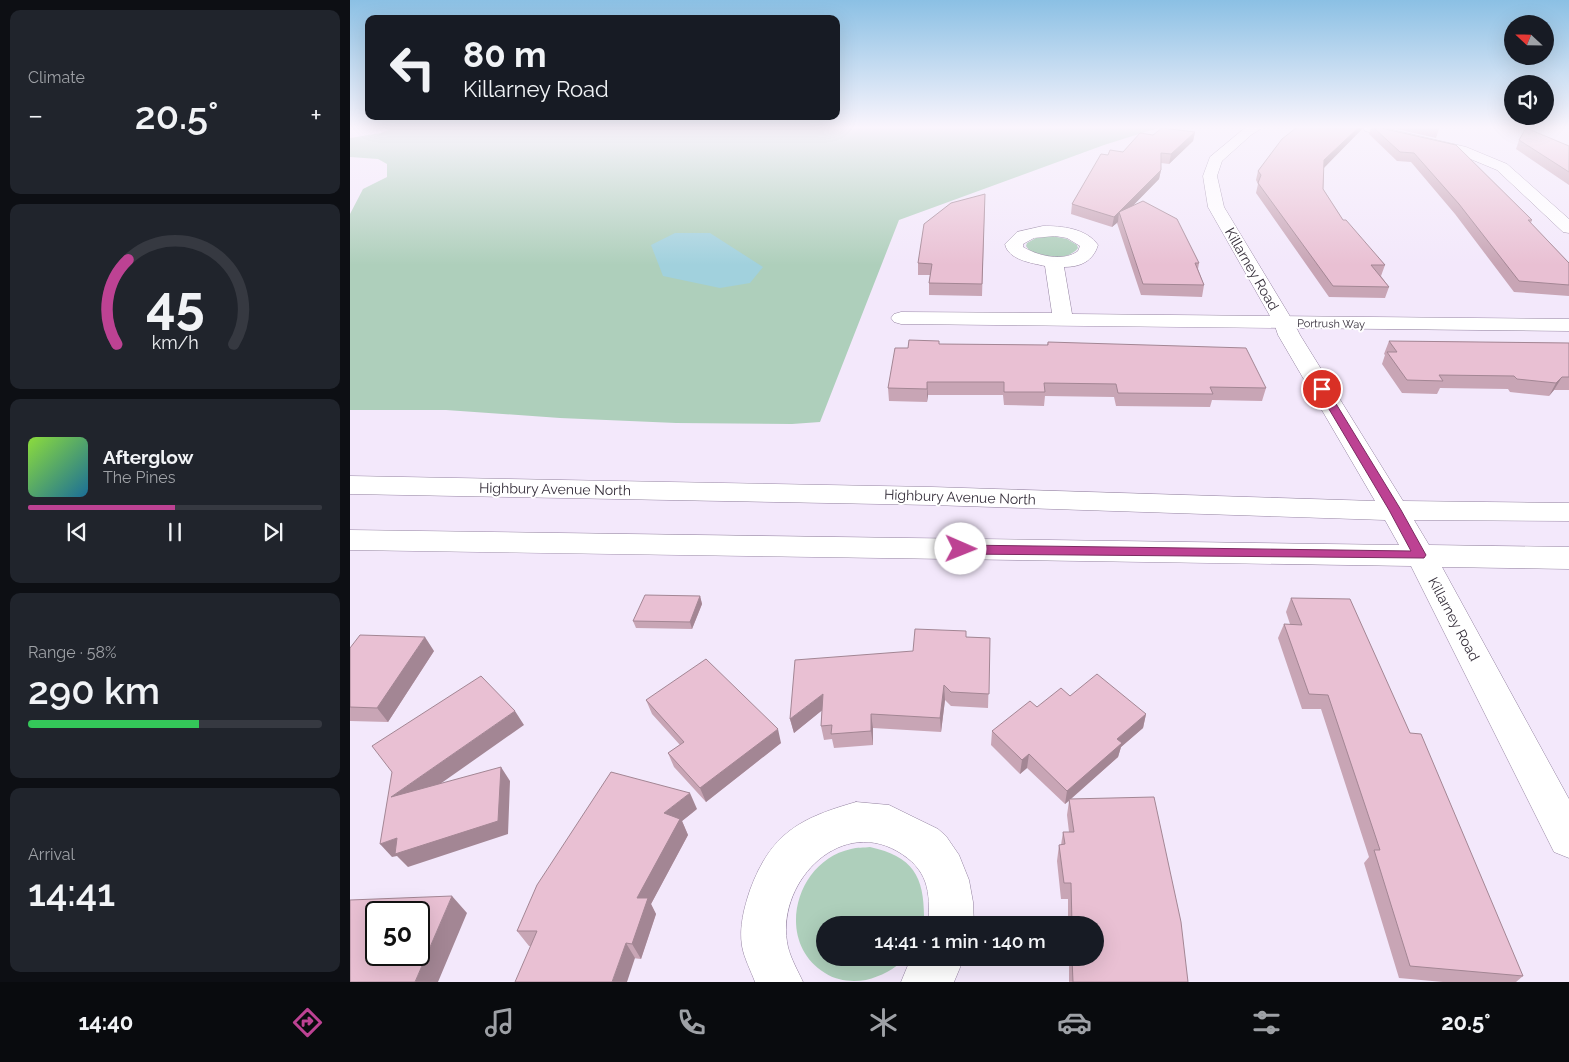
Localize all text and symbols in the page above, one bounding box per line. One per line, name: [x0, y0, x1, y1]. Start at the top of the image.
north arrow: [1504, 15, 1554, 65]
map controls: [1504, 15, 1554, 125]
text: 80 m: [463, 34, 547, 75]
icon: left: [380, 35, 445, 100]
text: Climate: [28, 68, 85, 87]
button: sound: [1504, 75, 1554, 125]
text: Killarney Road: [463, 76, 609, 102]
text: 20.5°: [135, 93, 219, 138]
text: −: [28, 99, 43, 132]
text: +: [310, 99, 322, 132]
street label: Killarney Road: [1222, 225, 1282, 313]
text: 45: [146, 274, 204, 335]
street label: Portrush Way: [1297, 317, 1365, 331]
text: km/h: [151, 332, 199, 353]
pin: [1301, 368, 1343, 410]
icon: arrive: [1308, 375, 1336, 403]
text: Afterglow: [103, 446, 193, 468]
text: The Pines: [103, 468, 175, 487]
street label: Highbury Avenue North: [479, 480, 631, 498]
street label: Highbury Avenue North: [884, 486, 1036, 508]
icon: previous: [63, 518, 91, 546]
icon: pause: [161, 518, 189, 546]
icon: next: [259, 518, 287, 546]
position arrow: [934, 522, 986, 574]
street label: Killarney Road: [1425, 574, 1483, 664]
text: Range · 58%: [28, 643, 116, 662]
text: 290 km: [28, 668, 160, 713]
text: Arrival: [28, 845, 75, 864]
text: 14:41: [28, 870, 115, 915]
speed limit sign: 50: [365, 901, 430, 966]
text: 14:41 · 1 min · 140 m: [874, 930, 1046, 952]
icon: directions: [290, 1005, 325, 1040]
icon: music: [482, 1005, 517, 1040]
icon: phone: [674, 1005, 709, 1040]
icon: climate: [866, 1005, 901, 1040]
icon: car: [1057, 1005, 1092, 1040]
icon: filters: [1249, 1005, 1284, 1040]
text: 14:40: [78, 1009, 133, 1035]
text: 20.5°: [1441, 1009, 1490, 1035]

